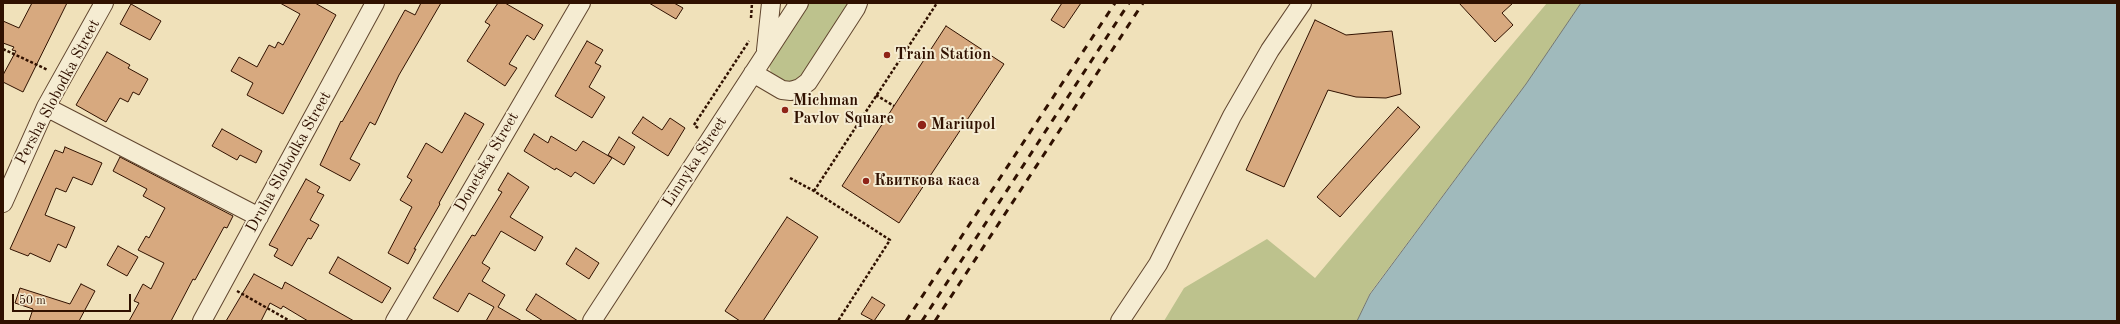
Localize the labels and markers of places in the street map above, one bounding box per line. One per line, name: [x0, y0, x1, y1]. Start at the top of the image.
place label: Train Station: [895, 45, 991, 65]
marker: Train Station: [882, 50, 892, 60]
place label: Michman Pavlov Square: [793, 91, 894, 129]
marker: Michman Pavlov Square: [780, 105, 790, 115]
place label: Mariupol: [931, 115, 996, 135]
marker: Mariupol: [916, 119, 928, 131]
place label: Квиткова каса: [874, 171, 980, 191]
marker: Квиткова каса: [861, 176, 871, 186]

